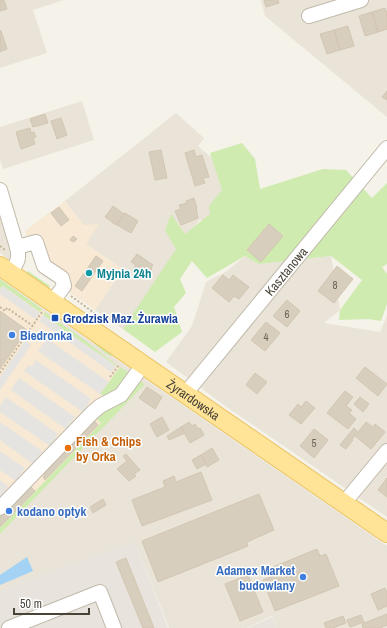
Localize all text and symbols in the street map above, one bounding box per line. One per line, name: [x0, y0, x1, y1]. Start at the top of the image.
street label: Kasztanowa: [261, 243, 311, 299]
place label: Myjnia 24h: [97, 265, 152, 282]
marker: Myjnia 24h: [84, 268, 94, 278]
house number: 8: [332, 278, 338, 292]
house number: 6: [284, 307, 290, 321]
place label: Grodzisk Maz. Żurawia: [63, 310, 178, 327]
marker: Grodzisk Maz. Żurawia: [50, 313, 60, 323]
place label: Biedronka: [20, 327, 72, 344]
marker: Biedronka: [7, 330, 17, 340]
house number: 4: [263, 330, 269, 344]
street label: Żyrardowska: [163, 375, 223, 424]
place label: Fish & Chips by Orka: [76, 433, 141, 465]
house number: 5: [311, 436, 317, 450]
marker: Fish & Chips by Orka: [63, 443, 73, 453]
place label: kodano optyk: [17, 503, 86, 520]
marker: kodano optyk: [4, 506, 14, 516]
place label: Adamex Market budowlany: [216, 562, 295, 594]
marker: Adamex Market budowlany: [298, 572, 308, 582]
scale bar: [14, 590, 89, 616]
text: 50 m: [20, 596, 42, 612]

